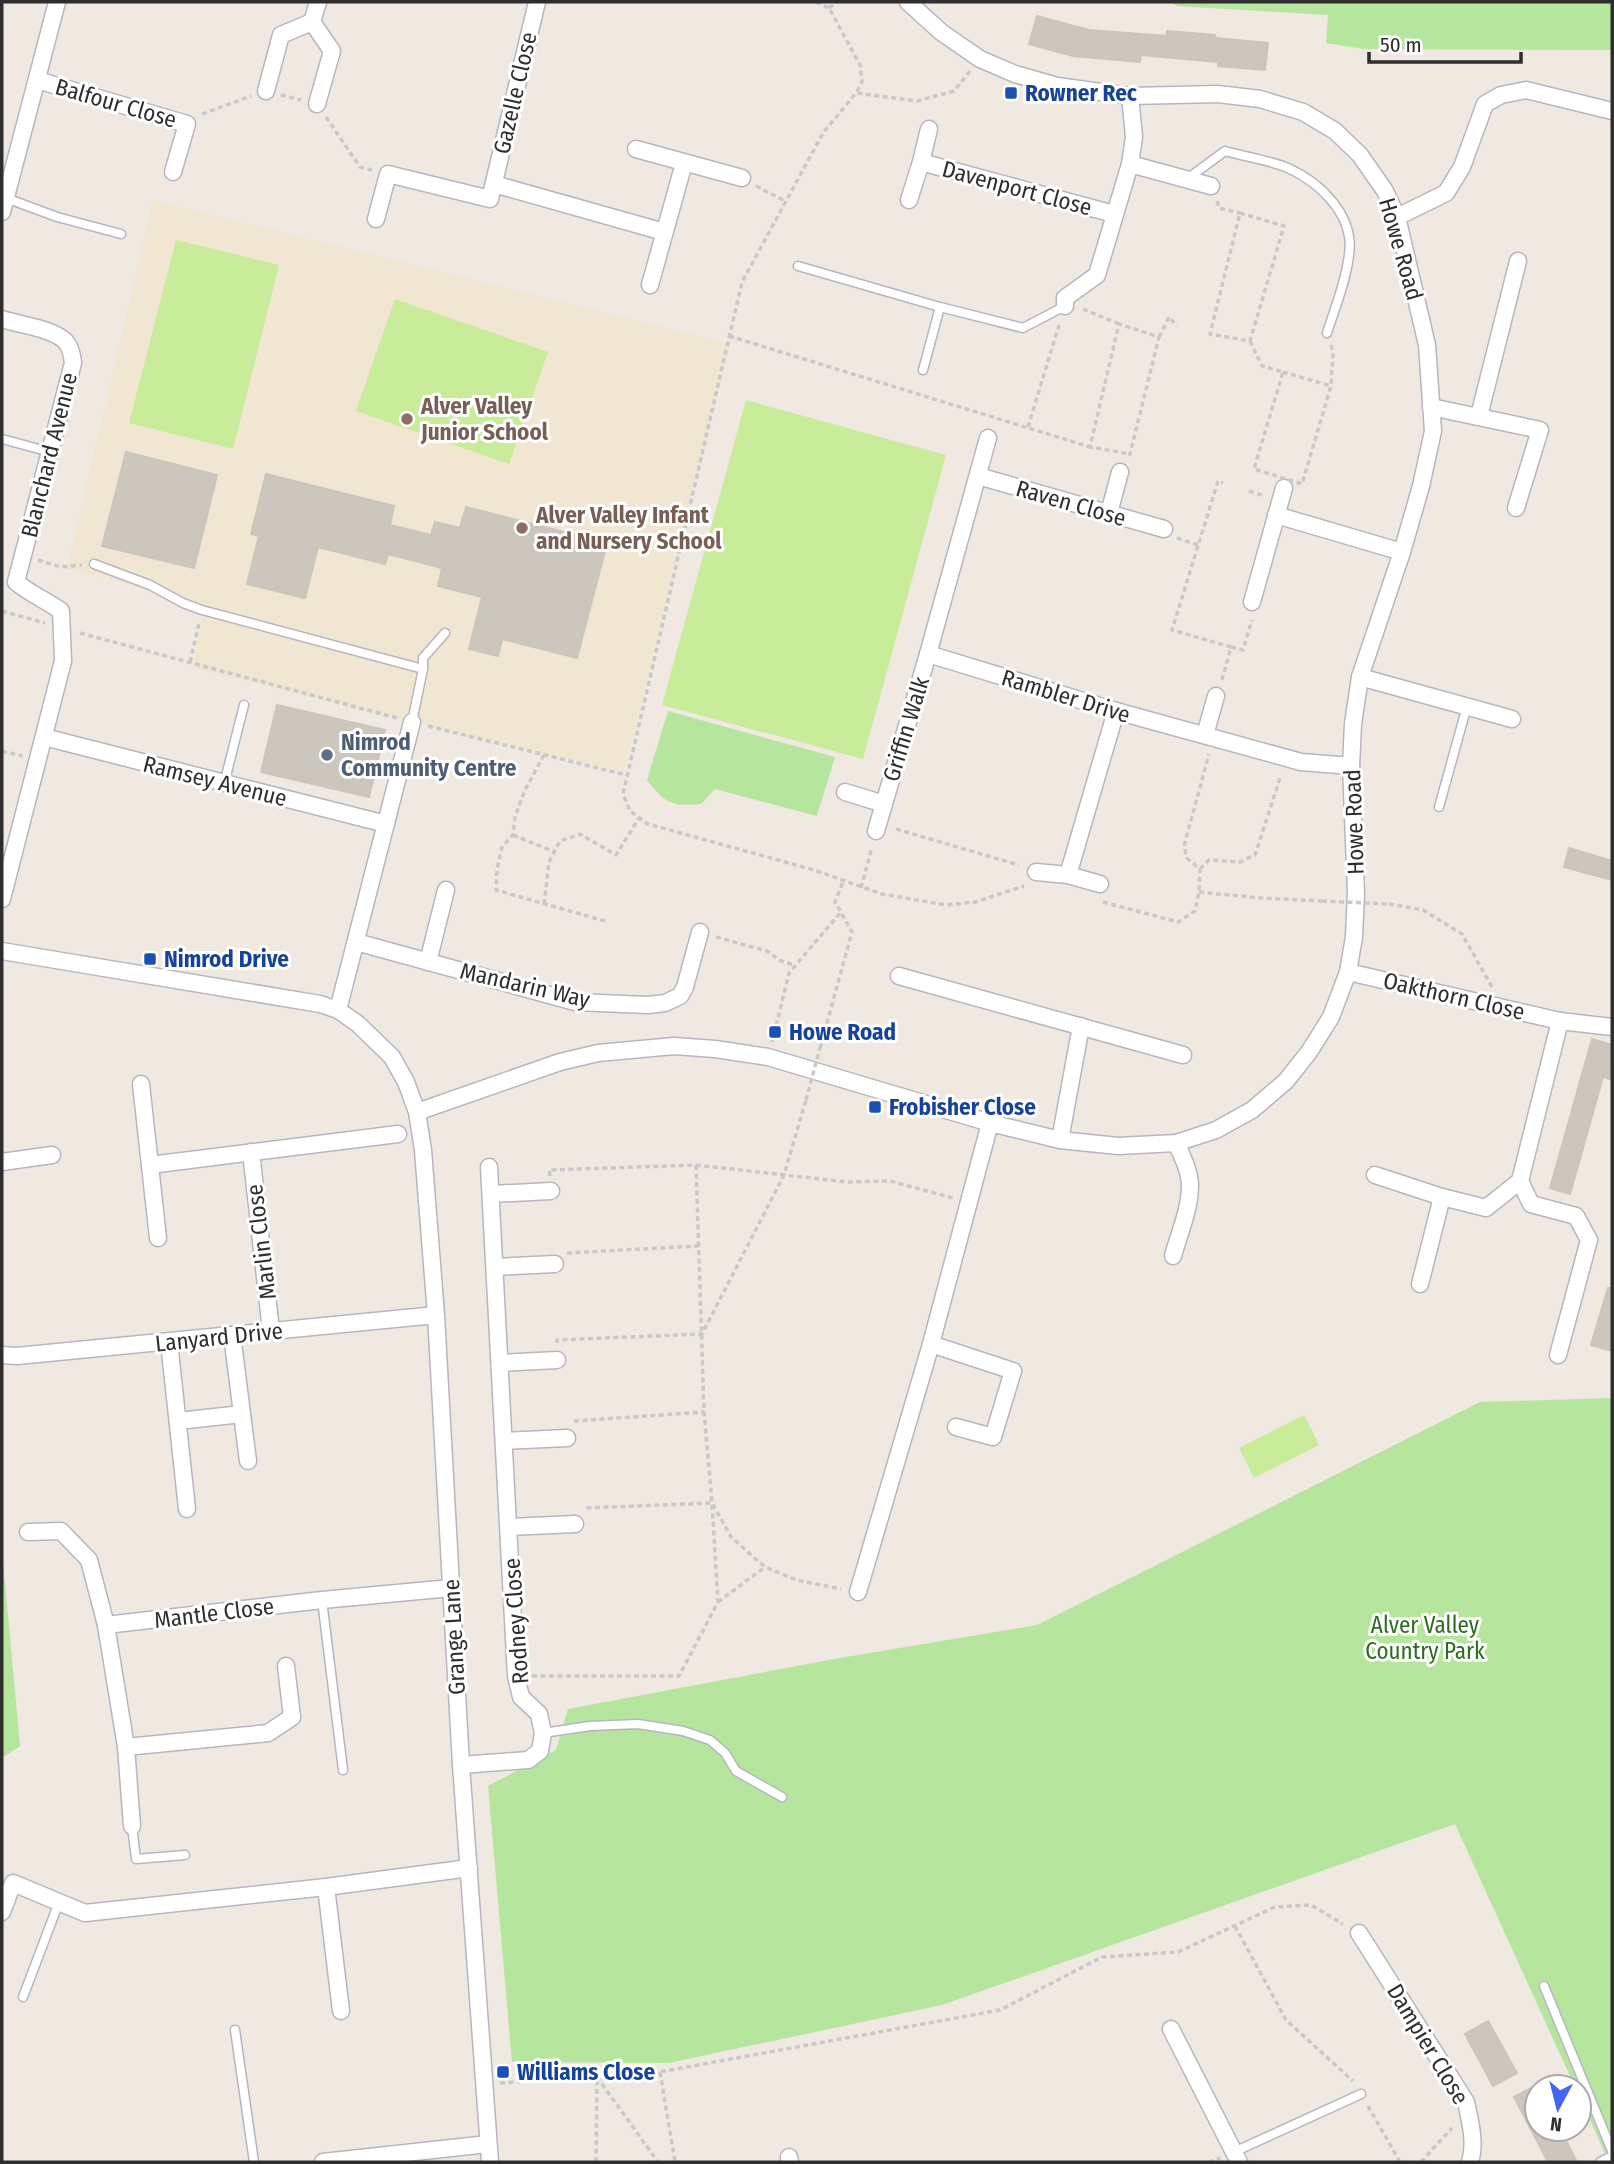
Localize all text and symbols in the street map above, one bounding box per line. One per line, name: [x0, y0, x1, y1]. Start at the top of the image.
scale bar: [1369, 21, 1521, 65]
street label: Gazelle Close: [487, 29, 543, 157]
text: 50 m: [1380, 32, 1422, 58]
street label: Balfour Close: [52, 72, 180, 134]
place label: Rowner Rec: [1025, 79, 1137, 107]
marker: Rowner Rec: [1003, 85, 1019, 101]
street label: Davenport Close: [939, 155, 1095, 221]
street label: Howe Road: [1373, 194, 1429, 304]
street label: Blanchard Avenue: [15, 369, 83, 541]
place label: Alver Valley Junior School: [420, 392, 549, 446]
marker: Alver Valley Junior School: [399, 411, 415, 427]
street label: Raven Close: [1013, 474, 1129, 532]
place label: Alver Valley Infant and Nursery School: [535, 501, 722, 555]
marker: Alver Valley Infant and Nursery School: [514, 520, 530, 536]
street label: Rambler Drive: [998, 663, 1134, 729]
street label: Griffin Walk: [877, 673, 935, 785]
place label: Nimrod Community Centre: [341, 728, 517, 782]
marker: Nimrod Community Centre: [319, 747, 335, 763]
street label: Ramsey Avenue: [140, 750, 290, 812]
street label: Howe Road: [1338, 769, 1370, 875]
place label: Nimrod Drive: [164, 945, 289, 973]
marker: Nimrod Drive: [142, 951, 158, 967]
street label: Mandarin Way: [457, 956, 593, 1014]
street label: Oakthorn Close: [1381, 966, 1527, 1026]
place label: Howe Road: [789, 1018, 896, 1046]
marker: Howe Road: [767, 1024, 783, 1040]
place label: Frobisher Close: [889, 1093, 1036, 1121]
marker: Frobisher Close: [867, 1099, 883, 1115]
street label: Marlin Close: [240, 1183, 282, 1301]
street label: Lanyard Drive: [154, 1316, 284, 1358]
street label: Rodney Close: [498, 1557, 534, 1685]
street label: Grange Lane: [437, 1578, 471, 1696]
street label: Mantle Close: [153, 1592, 275, 1634]
park label: Alver Valley Country Park: [1365, 1611, 1485, 1665]
street label: Dampier Close: [1381, 1979, 1475, 2109]
place label: Williams Close: [517, 2058, 655, 2086]
marker: Williams Close: [495, 2064, 511, 2080]
north arrow: [1523, 2073, 1593, 2143]
text: N: [1549, 2112, 1563, 2136]

